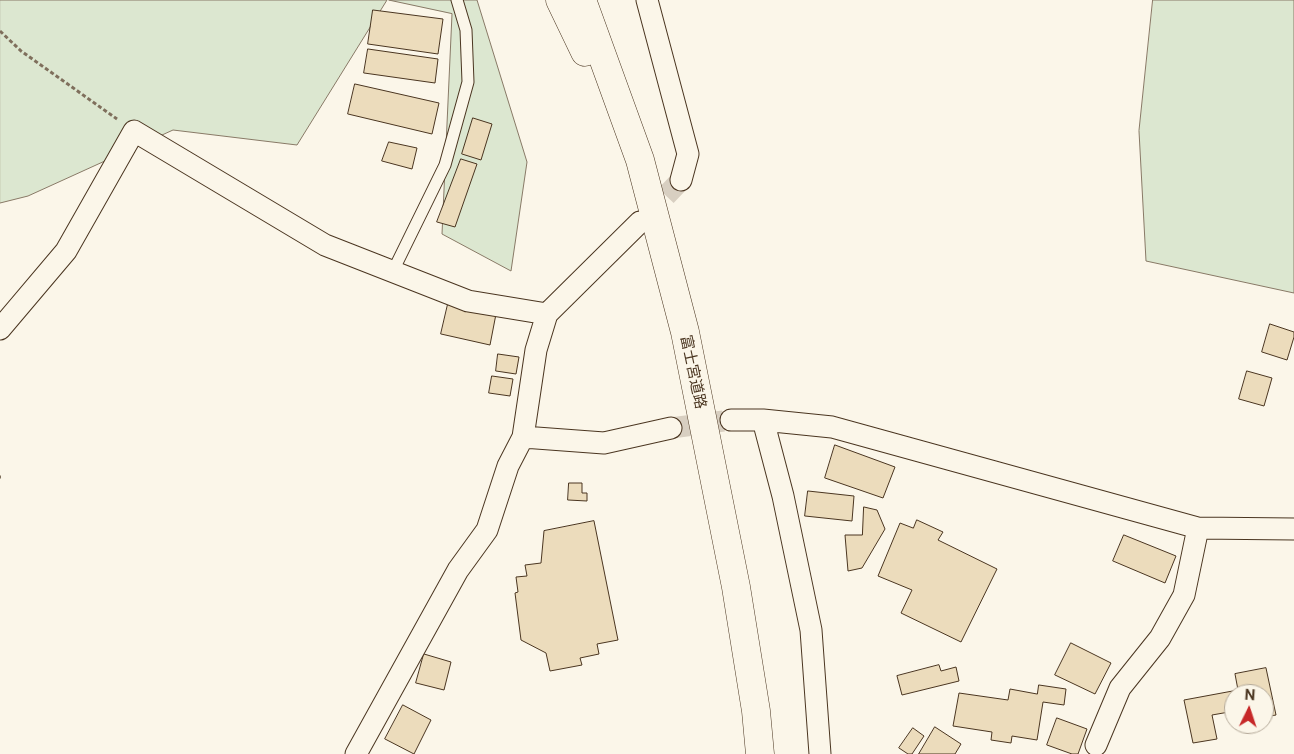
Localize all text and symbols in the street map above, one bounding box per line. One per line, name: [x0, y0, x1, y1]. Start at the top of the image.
street label: 富士宮道路: [676, 333, 710, 411]
north arrow: [1224, 684, 1274, 734]
text: N: [1244, 687, 1256, 703]

